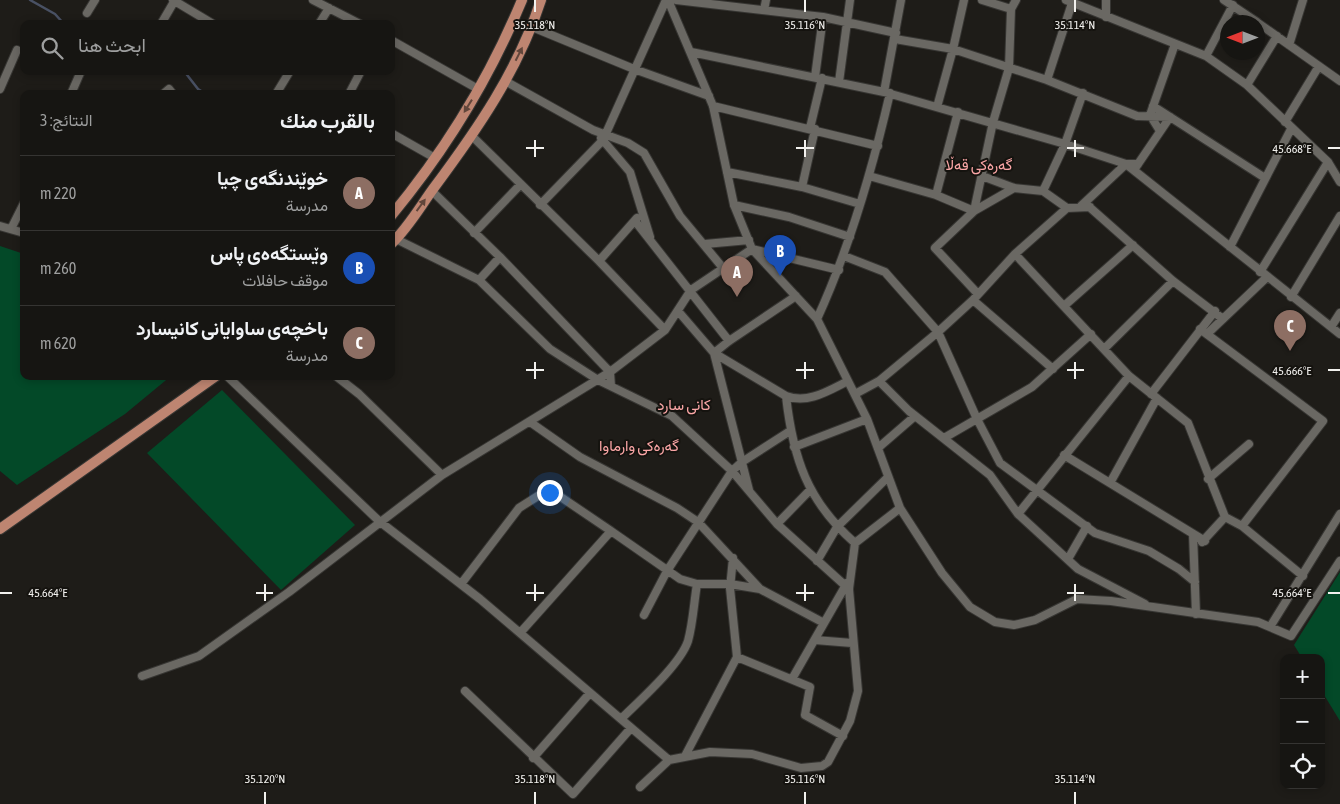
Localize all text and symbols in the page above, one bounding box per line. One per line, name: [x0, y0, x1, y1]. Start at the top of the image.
north arrow: [1220, 15, 1265, 60]
text: 35.118°N: [515, 18, 555, 32]
text: 35.116°N: [785, 18, 825, 32]
text: 35.114°N: [1055, 18, 1095, 32]
search box: [20, 20, 395, 75]
icon: search: [38, 34, 66, 62]
text: ابحث هنا: [78, 34, 146, 56]
one-way arrow: [515, 47, 523, 62]
one-way arrow: [464, 99, 473, 112]
text: بالقرب منك: [280, 108, 375, 132]
text: النتائج: 3: [40, 111, 93, 129]
text: 45.668°E: [1273, 142, 1311, 156]
district label: گەرەکی قەڵا: [946, 156, 1013, 175]
text: خوێندنگەی چیا: [217, 167, 328, 189]
text: 220 m: [40, 184, 76, 202]
text: A: [355, 184, 363, 202]
text: مدرسة: [286, 196, 328, 214]
one-way arrow: [416, 198, 426, 212]
pin: B: [764, 235, 796, 276]
text: وێستگەەی پاس: [210, 242, 328, 264]
pin: A: [721, 256, 753, 297]
text: 260 m: [40, 259, 76, 277]
text: B: [355, 259, 363, 277]
text: موقف حافلات: [242, 271, 328, 289]
pin: C: [1274, 310, 1306, 351]
text: باخچەی ساوایانی کانیسارد: [136, 317, 328, 339]
text: 620 m: [40, 334, 76, 352]
text: C: [355, 334, 363, 352]
text: مدرسة: [286, 346, 328, 364]
text: 45.666°E: [1273, 364, 1311, 378]
district label: کانی سارد: [657, 396, 711, 415]
district label: گەرەکی وارماوا: [599, 437, 679, 456]
your location: [537, 480, 563, 506]
text: 45.664°E: [29, 586, 67, 600]
text: 45.664°E: [1273, 586, 1311, 600]
map controls: [1280, 654, 1325, 789]
button: +: [1280, 654, 1325, 699]
button: −: [1280, 699, 1325, 744]
button: locate: [1280, 744, 1325, 789]
text: 35.120°N: [245, 772, 285, 786]
text: 35.118°N: [515, 772, 555, 786]
text: 35.116°N: [785, 772, 825, 786]
text: 35.114°N: [1055, 772, 1095, 786]

